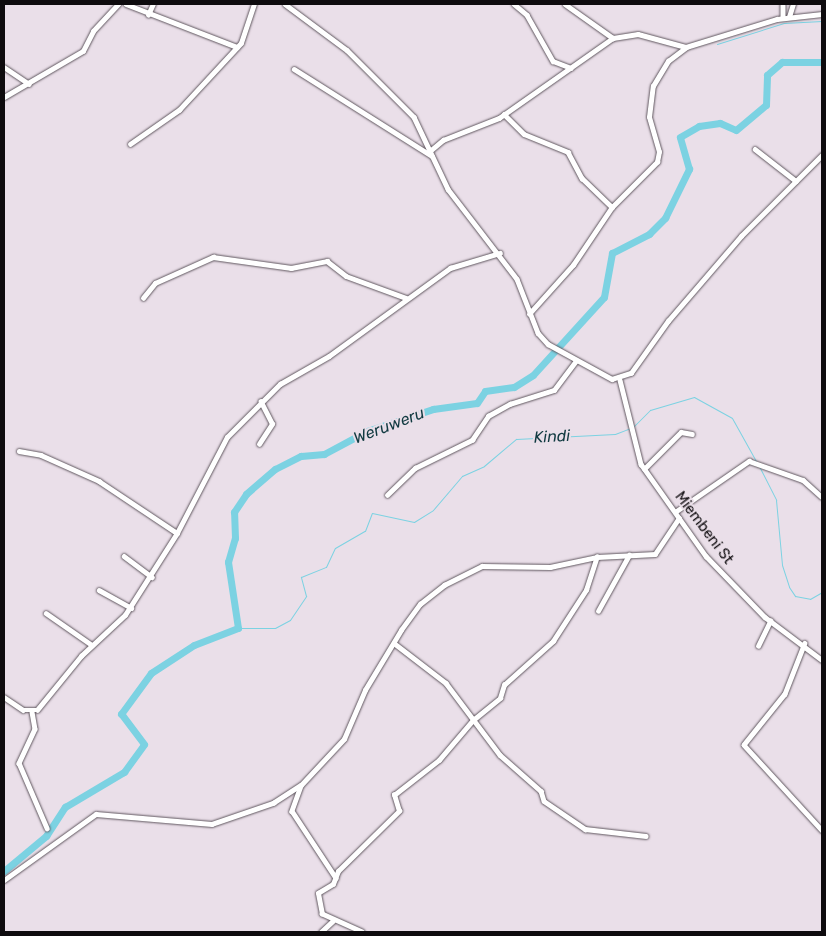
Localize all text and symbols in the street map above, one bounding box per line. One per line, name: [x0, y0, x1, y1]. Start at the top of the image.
water label: Weruweru: [351, 404, 427, 448]
water label: Kindi: [533, 426, 571, 448]
street label: Miembeni St: [671, 488, 737, 568]

